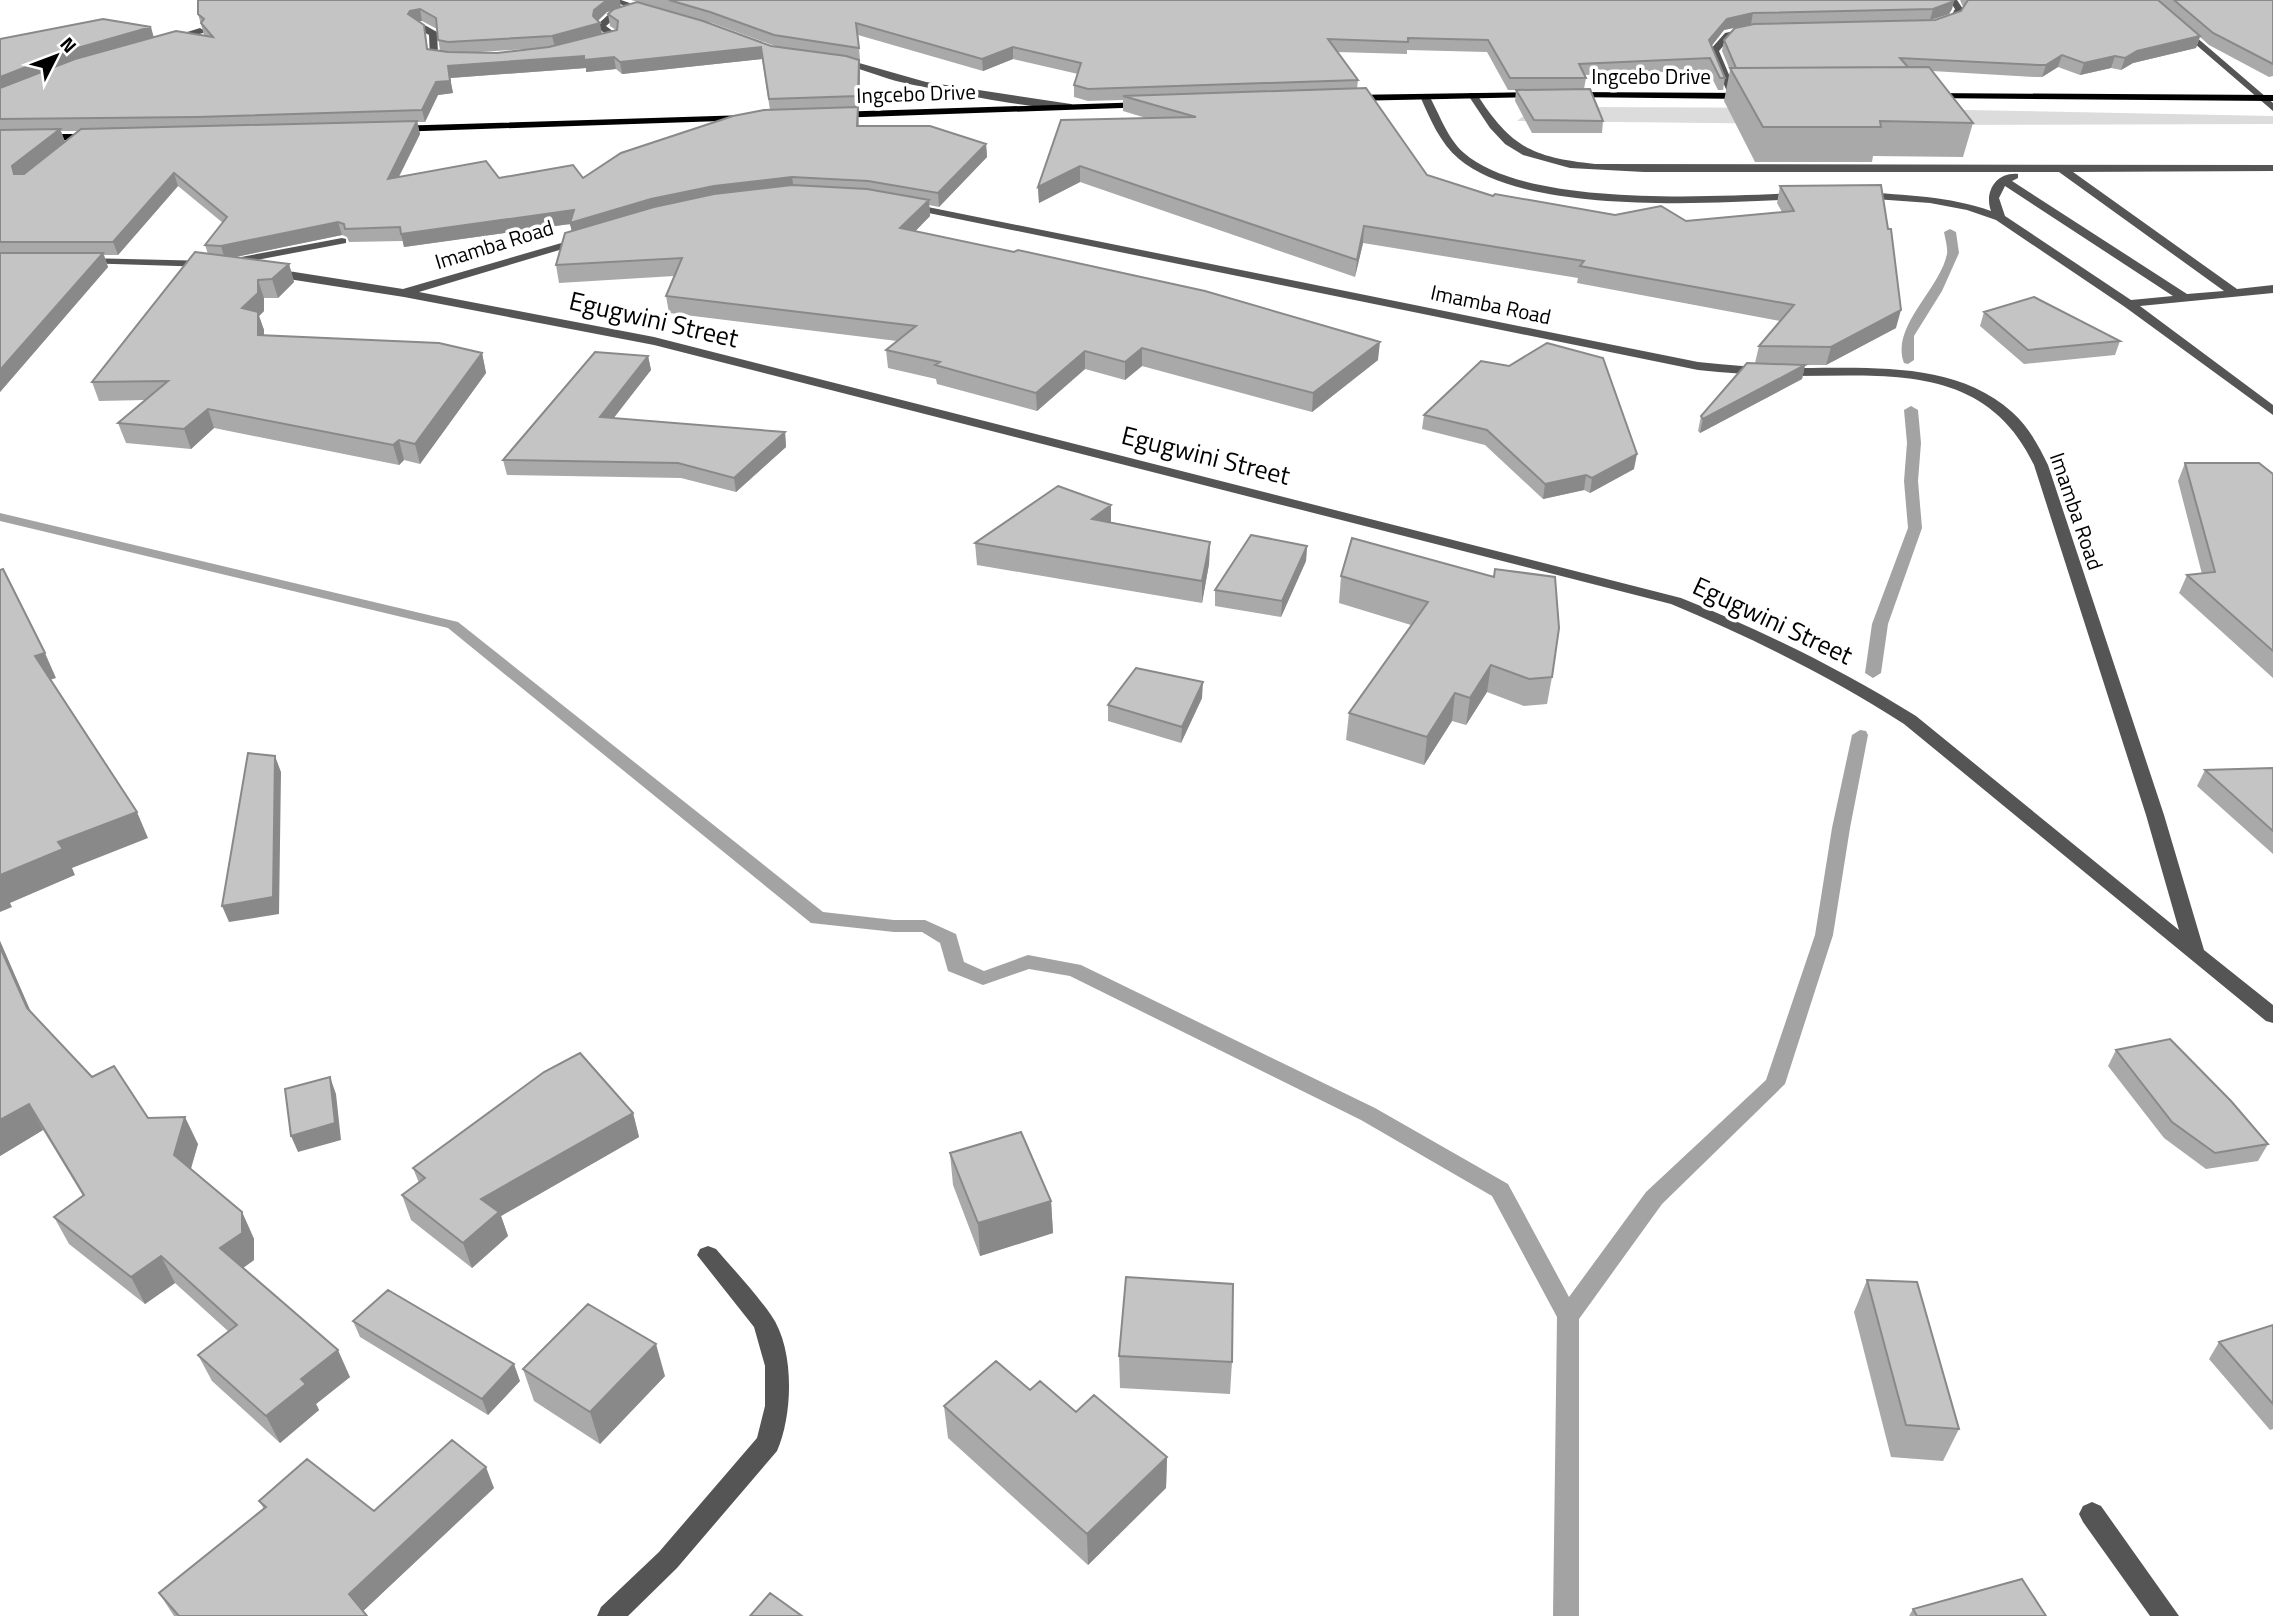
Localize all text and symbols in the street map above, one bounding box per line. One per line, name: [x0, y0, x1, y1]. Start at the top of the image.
north arrow: [21, 21, 91, 91]
text: N: [54, 30, 84, 59]
street label: Ingcebo Drive: [1591, 60, 1711, 92]
street label: Ingcebo Drive: [856, 75, 976, 111]
street label: Imamba Road: [431, 211, 557, 277]
street label: Imamba Road: [1428, 276, 1554, 332]
street label: Egugwini Street: [566, 281, 742, 357]
street label: Egugwini Street: [1118, 415, 1294, 495]
street label: Imamba Road: [2042, 448, 2112, 574]
street label: Egugwini Street: [1687, 566, 1859, 674]

